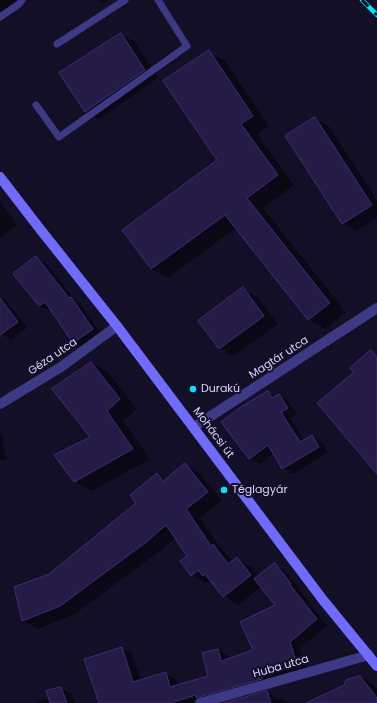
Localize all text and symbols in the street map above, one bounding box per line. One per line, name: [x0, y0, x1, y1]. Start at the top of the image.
street label: Magtár utca: [247, 334, 311, 382]
street label: Géza utca: [26, 336, 80, 378]
place label: Durakú: [201, 382, 240, 396]
marker: Durakú: [188, 384, 198, 394]
street label: Mohácsi út: [190, 405, 236, 461]
place label: Téglagyár: [232, 483, 288, 497]
marker: Téglagyár: [219, 485, 229, 495]
street label: Huba utca: [251, 653, 311, 681]

